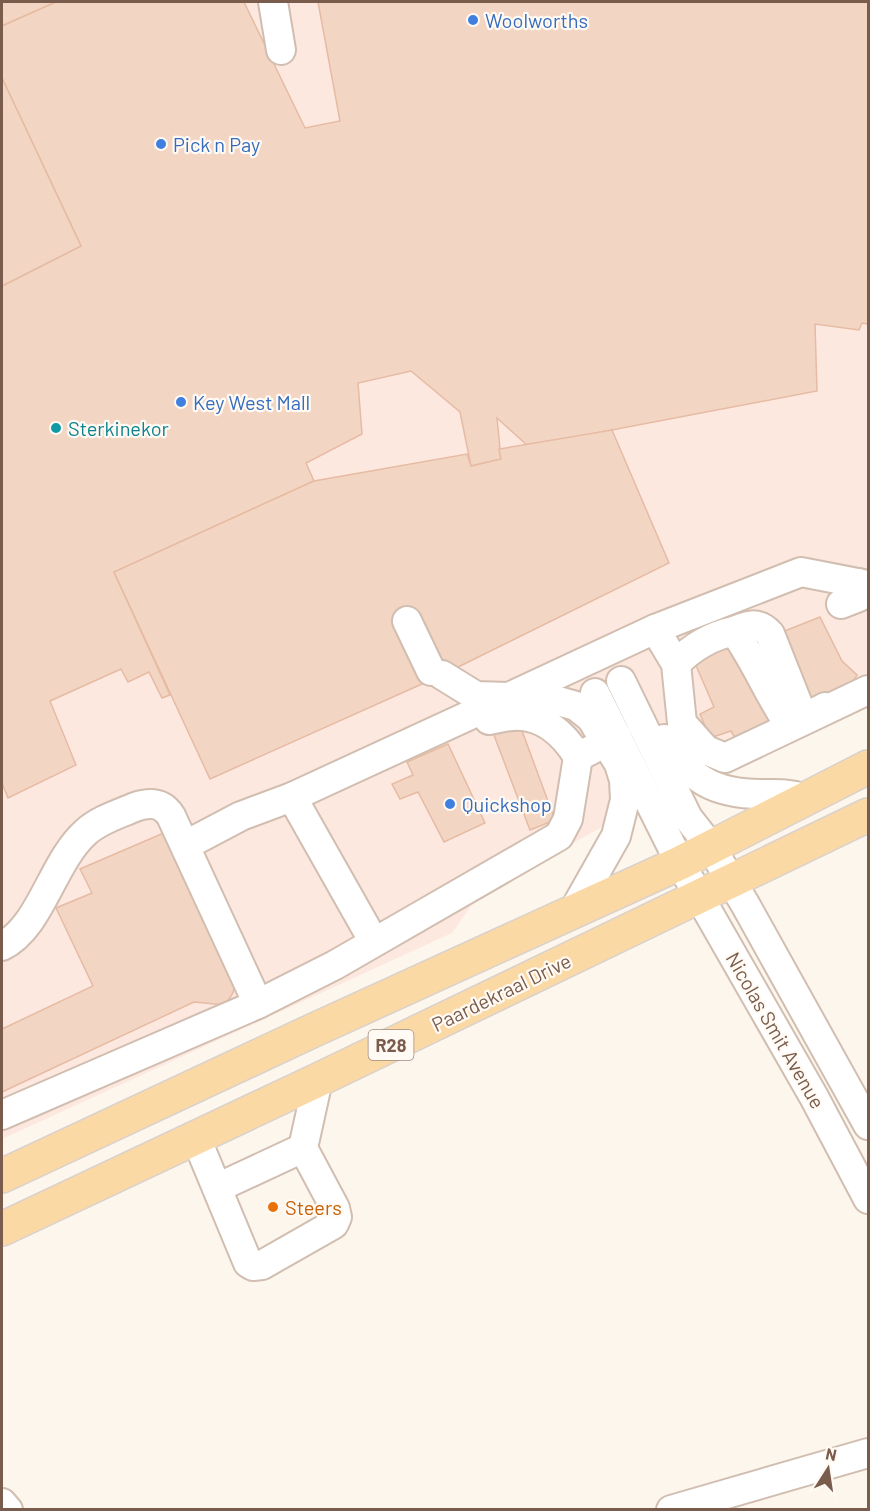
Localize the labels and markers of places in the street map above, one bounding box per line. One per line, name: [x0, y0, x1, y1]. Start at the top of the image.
place label: Woolworths: [485, 8, 588, 32]
marker: Woolworths: [466, 13, 480, 27]
place label: Pick n Pay: [173, 132, 260, 156]
marker: Pick n Pay: [154, 137, 168, 151]
place label: Key West Mall: [193, 390, 310, 414]
marker: Key West Mall: [174, 395, 188, 409]
place label: Sterkinekor: [68, 416, 169, 440]
marker: Sterkinekor: [49, 421, 63, 435]
place label: Quickshop: [462, 792, 552, 816]
marker: Quickshop: [443, 797, 457, 811]
place label: Steers: [285, 1195, 342, 1219]
marker: Steers: [266, 1200, 280, 1214]

